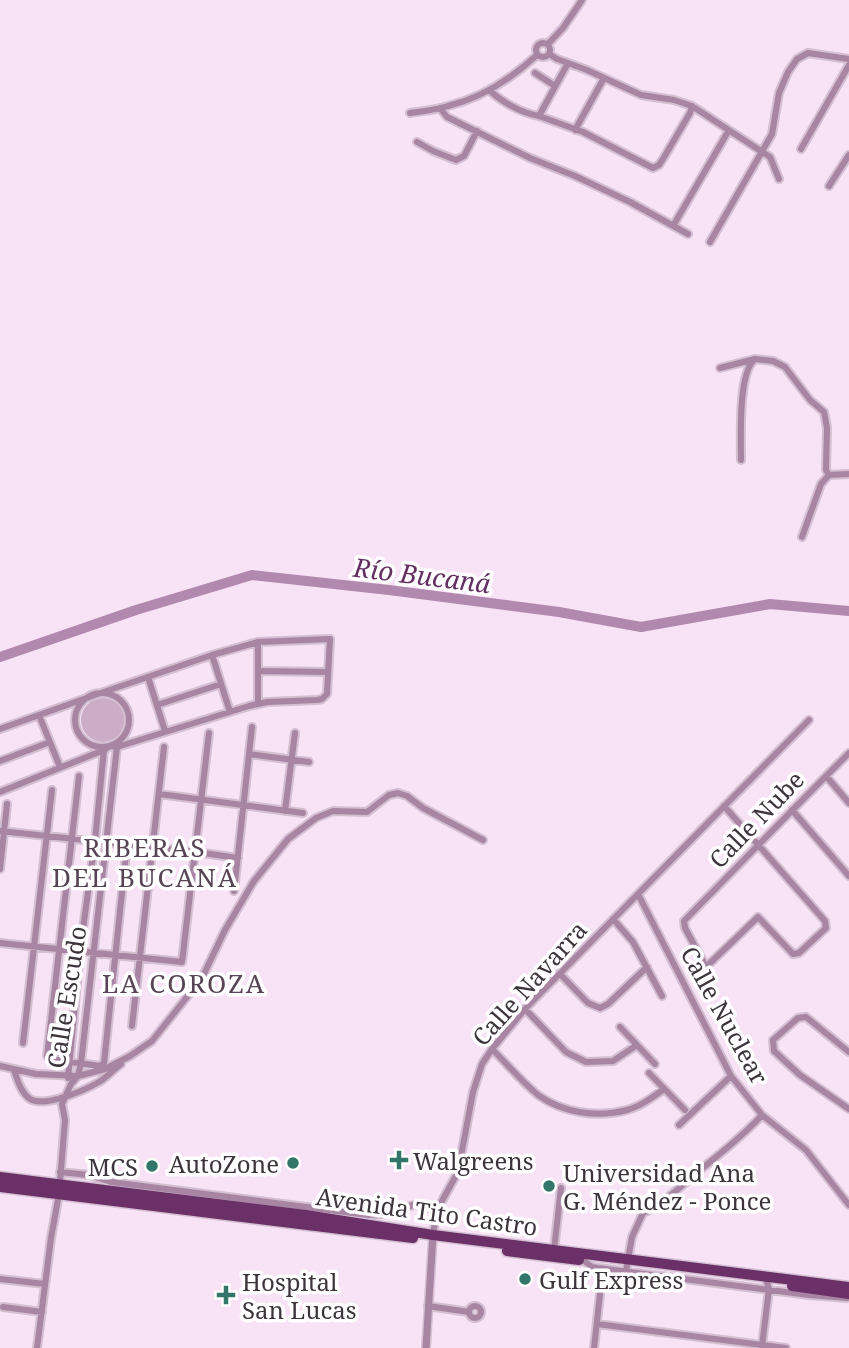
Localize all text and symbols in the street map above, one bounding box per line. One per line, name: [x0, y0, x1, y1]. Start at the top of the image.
water label: Río Bucaná: [350, 549, 493, 601]
street label: Calle Nube: [701, 763, 811, 875]
district label: RIBERAS DEL BUCANÁ: [52, 829, 238, 895]
street label: Calle Navarra: [464, 914, 594, 1052]
street label: Calle Escudo: [38, 923, 94, 1071]
street label: Calle Nuclear: [674, 940, 776, 1090]
district label: LA COROZA: [102, 965, 266, 1001]
place label: Walgreens: [413, 1144, 534, 1177]
place label: AutoZone: [169, 1147, 279, 1180]
place label: MCS: [88, 1150, 138, 1183]
marker: Walgreens: [391, 1152, 407, 1168]
marker: AutoZone: [285, 1155, 301, 1171]
place label: Universidad Ana G. Méndez - Ponce: [563, 1156, 771, 1217]
marker: MCS: [144, 1158, 160, 1174]
marker: Universidad Ana G. Méndez - Ponce: [541, 1178, 557, 1194]
street label: Avenida Tito Castro: [314, 1179, 540, 1243]
place label: Gulf Express: [539, 1263, 683, 1296]
place label: Hospital San Lucas: [242, 1265, 357, 1326]
marker: Gulf Express: [517, 1271, 533, 1287]
marker: Hospital San Lucas: [216, 1285, 236, 1305]

